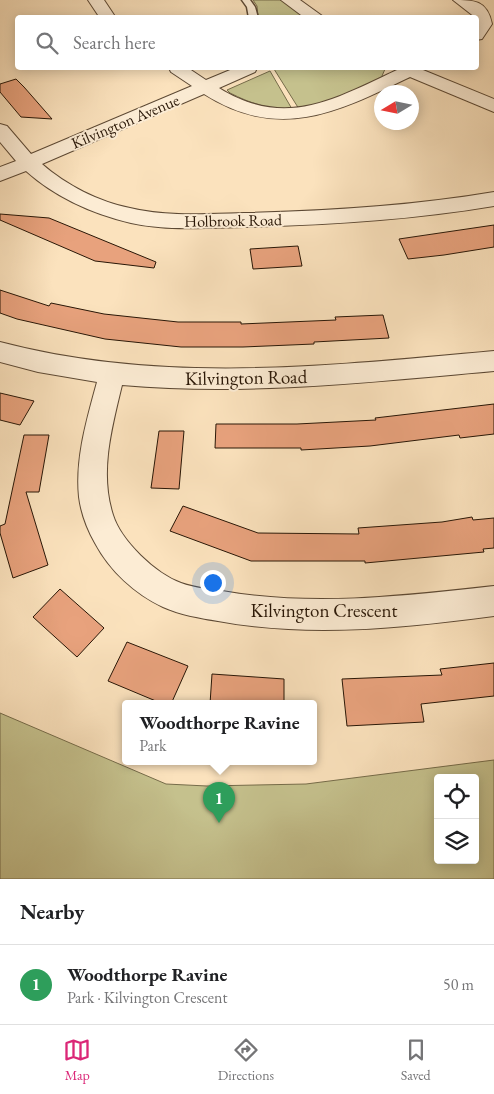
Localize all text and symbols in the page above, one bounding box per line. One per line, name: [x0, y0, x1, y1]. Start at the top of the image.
search box: [15, 15, 479, 70]
icon: search: [33, 29, 61, 57]
text: Search here: [73, 30, 155, 55]
north arrow: [374, 85, 419, 130]
street label: Kilvington Avenue: [68, 89, 182, 154]
street label: Holbrook Road: [184, 209, 283, 232]
street label: Kilvington Road: [185, 364, 308, 391]
your location: [200, 570, 226, 596]
street label: Kilvington Crescent: [251, 598, 397, 623]
popup: [122, 700, 317, 765]
text: Woodthorpe Ravine: [139, 710, 300, 735]
text: Park: [139, 735, 167, 756]
map controls: [434, 774, 479, 864]
button: locate: [434, 774, 479, 819]
pin: 1: [203, 782, 235, 823]
button: layers: [434, 819, 479, 864]
text: Nearby: [20, 898, 84, 925]
text: Woodthorpe Ravine: [67, 962, 227, 987]
text: 1: [32, 974, 40, 995]
text: 50 m: [443, 974, 474, 995]
text: Park · Kilvington Crescent: [67, 987, 227, 1008]
tab: Map: [63, 1036, 91, 1084]
tab: Directions: [218, 1036, 274, 1084]
tab: Saved: [401, 1036, 431, 1084]

